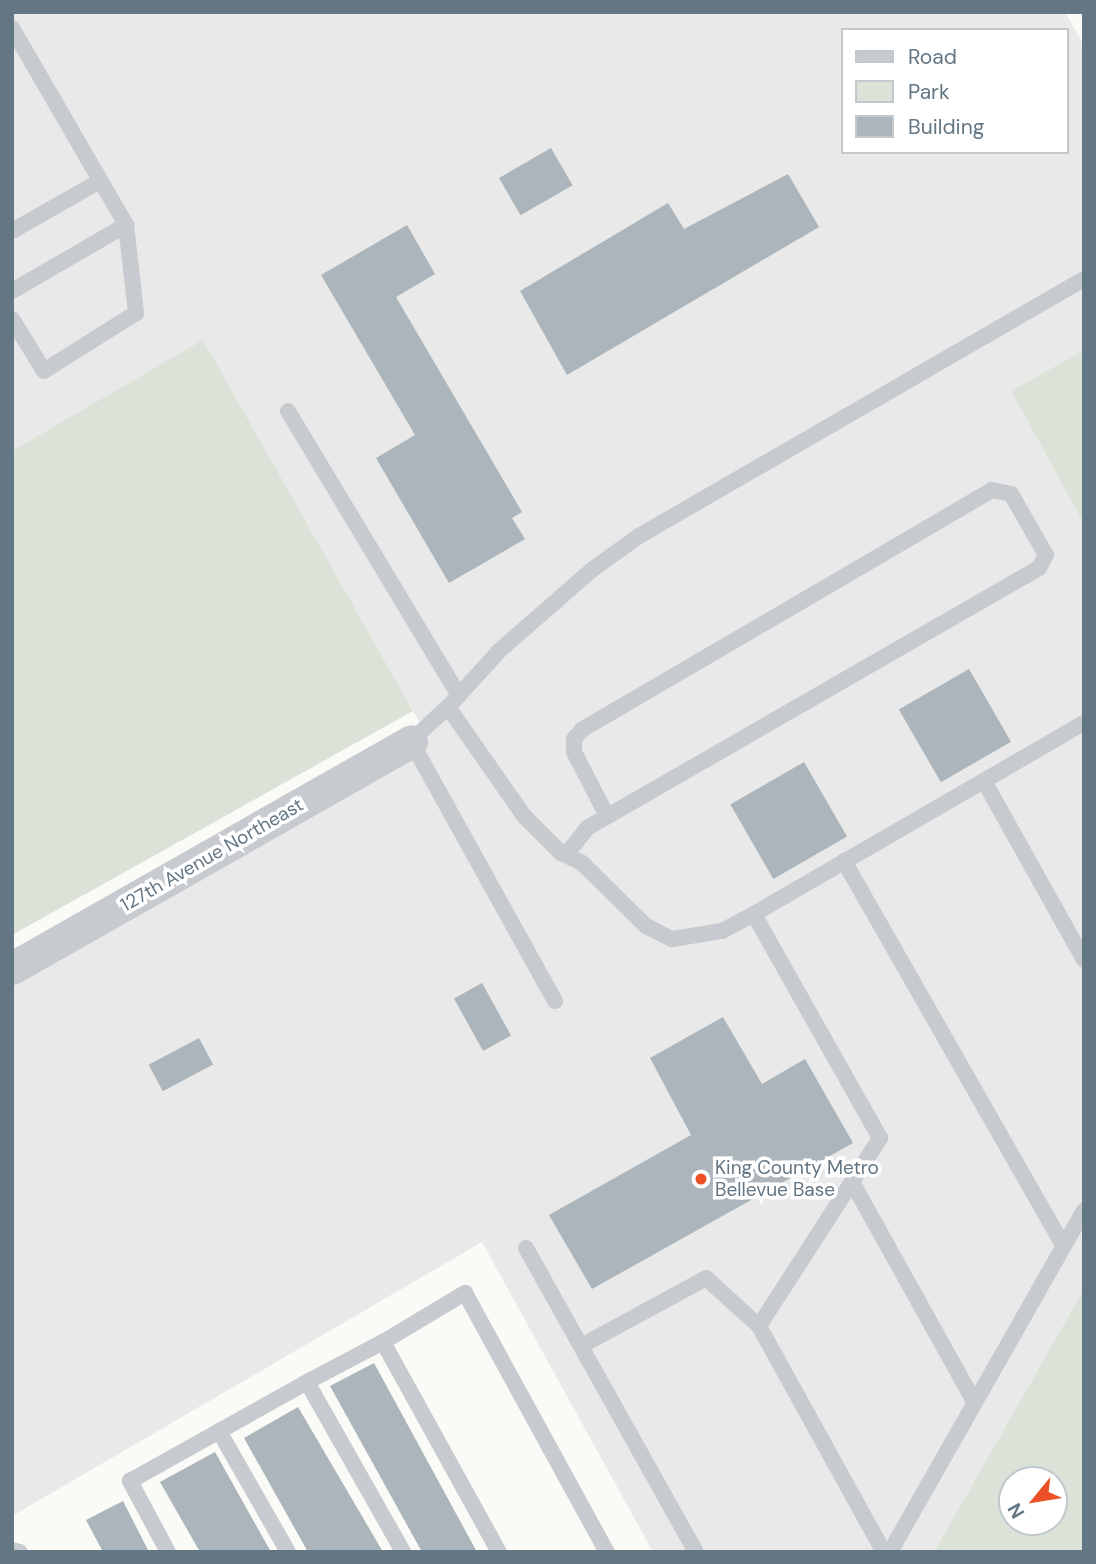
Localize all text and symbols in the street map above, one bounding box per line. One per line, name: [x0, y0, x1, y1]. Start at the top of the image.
legend: [841, 28, 1068, 154]
text: Road: [908, 43, 957, 71]
text: Park: [908, 78, 949, 106]
text: Building: [908, 113, 984, 141]
street label: 127th Avenue Northeast: [117, 793, 307, 917]
place label: King County Metro Bellevue Base: [715, 1157, 879, 1201]
marker: King County Metro Bellevue Base: [693, 1171, 709, 1187]
north arrow: [998, 1466, 1068, 1536]
text: N: [1002, 1499, 1030, 1523]

